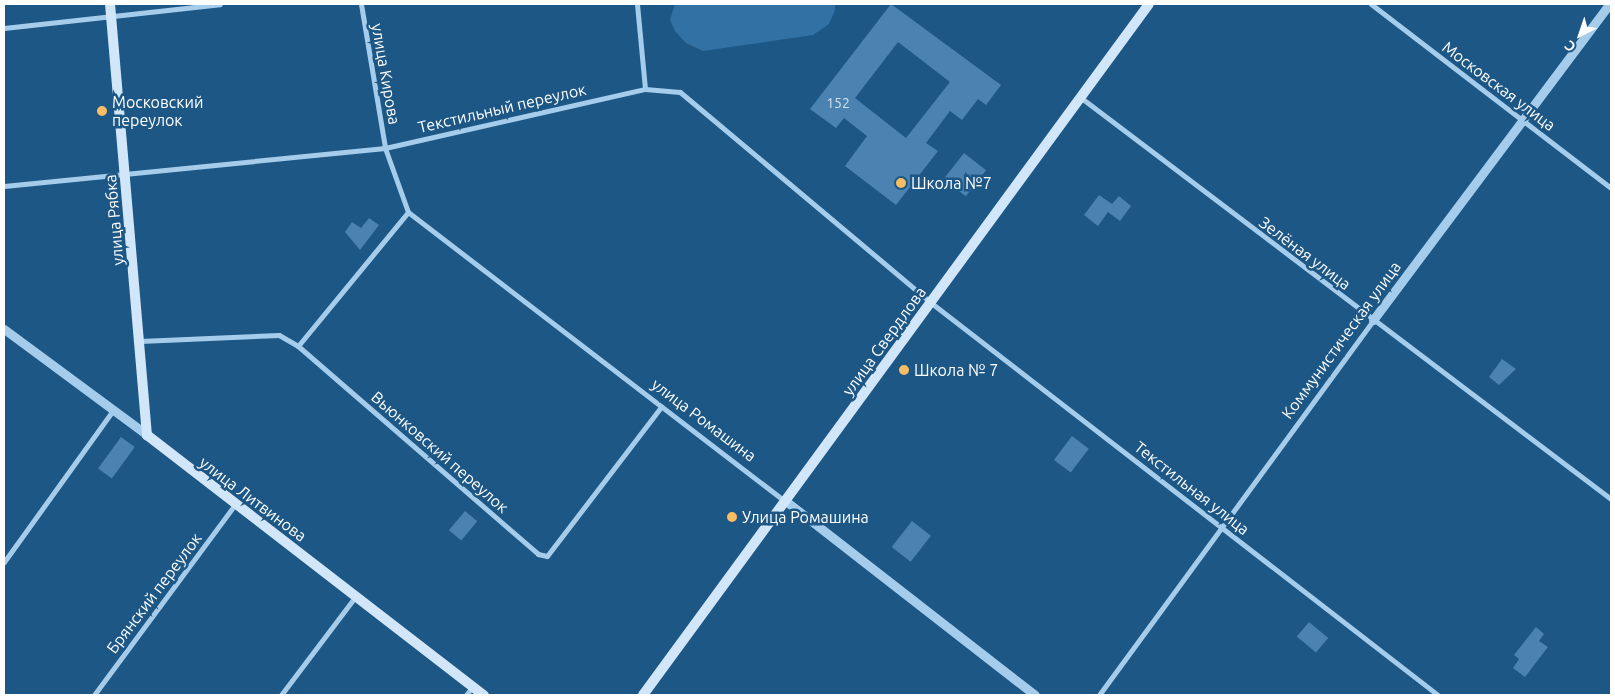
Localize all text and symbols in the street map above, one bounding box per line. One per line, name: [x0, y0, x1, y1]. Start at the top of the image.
north arrow: [1555, 10, 1605, 60]
street label: улица Кирова: [368, 22, 404, 126]
street label: Московская улица: [1439, 37, 1559, 135]
text: С: [1562, 37, 1579, 55]
street label: Текстильный переулок: [416, 79, 588, 137]
place label: Московский переулок: [112, 92, 203, 130]
house number: 152: [826, 95, 850, 111]
marker: Московский переулок: [96, 105, 108, 117]
place label: Школа №7: [911, 173, 992, 193]
street label: улица Рябка: [100, 174, 128, 266]
marker: Школа №7: [895, 177, 907, 189]
street label: Зелёная улица: [1255, 212, 1355, 294]
street label: Коммунистическая улица: [1277, 257, 1405, 423]
street label: улица Свердлова: [838, 283, 930, 399]
place label: Школа № 7: [914, 360, 998, 380]
marker: Школа № 7: [898, 364, 910, 376]
street label: улица Ромашина: [648, 374, 760, 466]
street label: Вьюнковский переулок: [367, 387, 513, 517]
street label: Текстильная улица: [1131, 437, 1253, 539]
street label: улица Литвинова: [196, 452, 310, 546]
place label: Улица Ромашина: [742, 507, 869, 527]
marker: Улица Ромашина: [726, 511, 738, 523]
street label: Брянский переулок: [102, 529, 206, 657]

